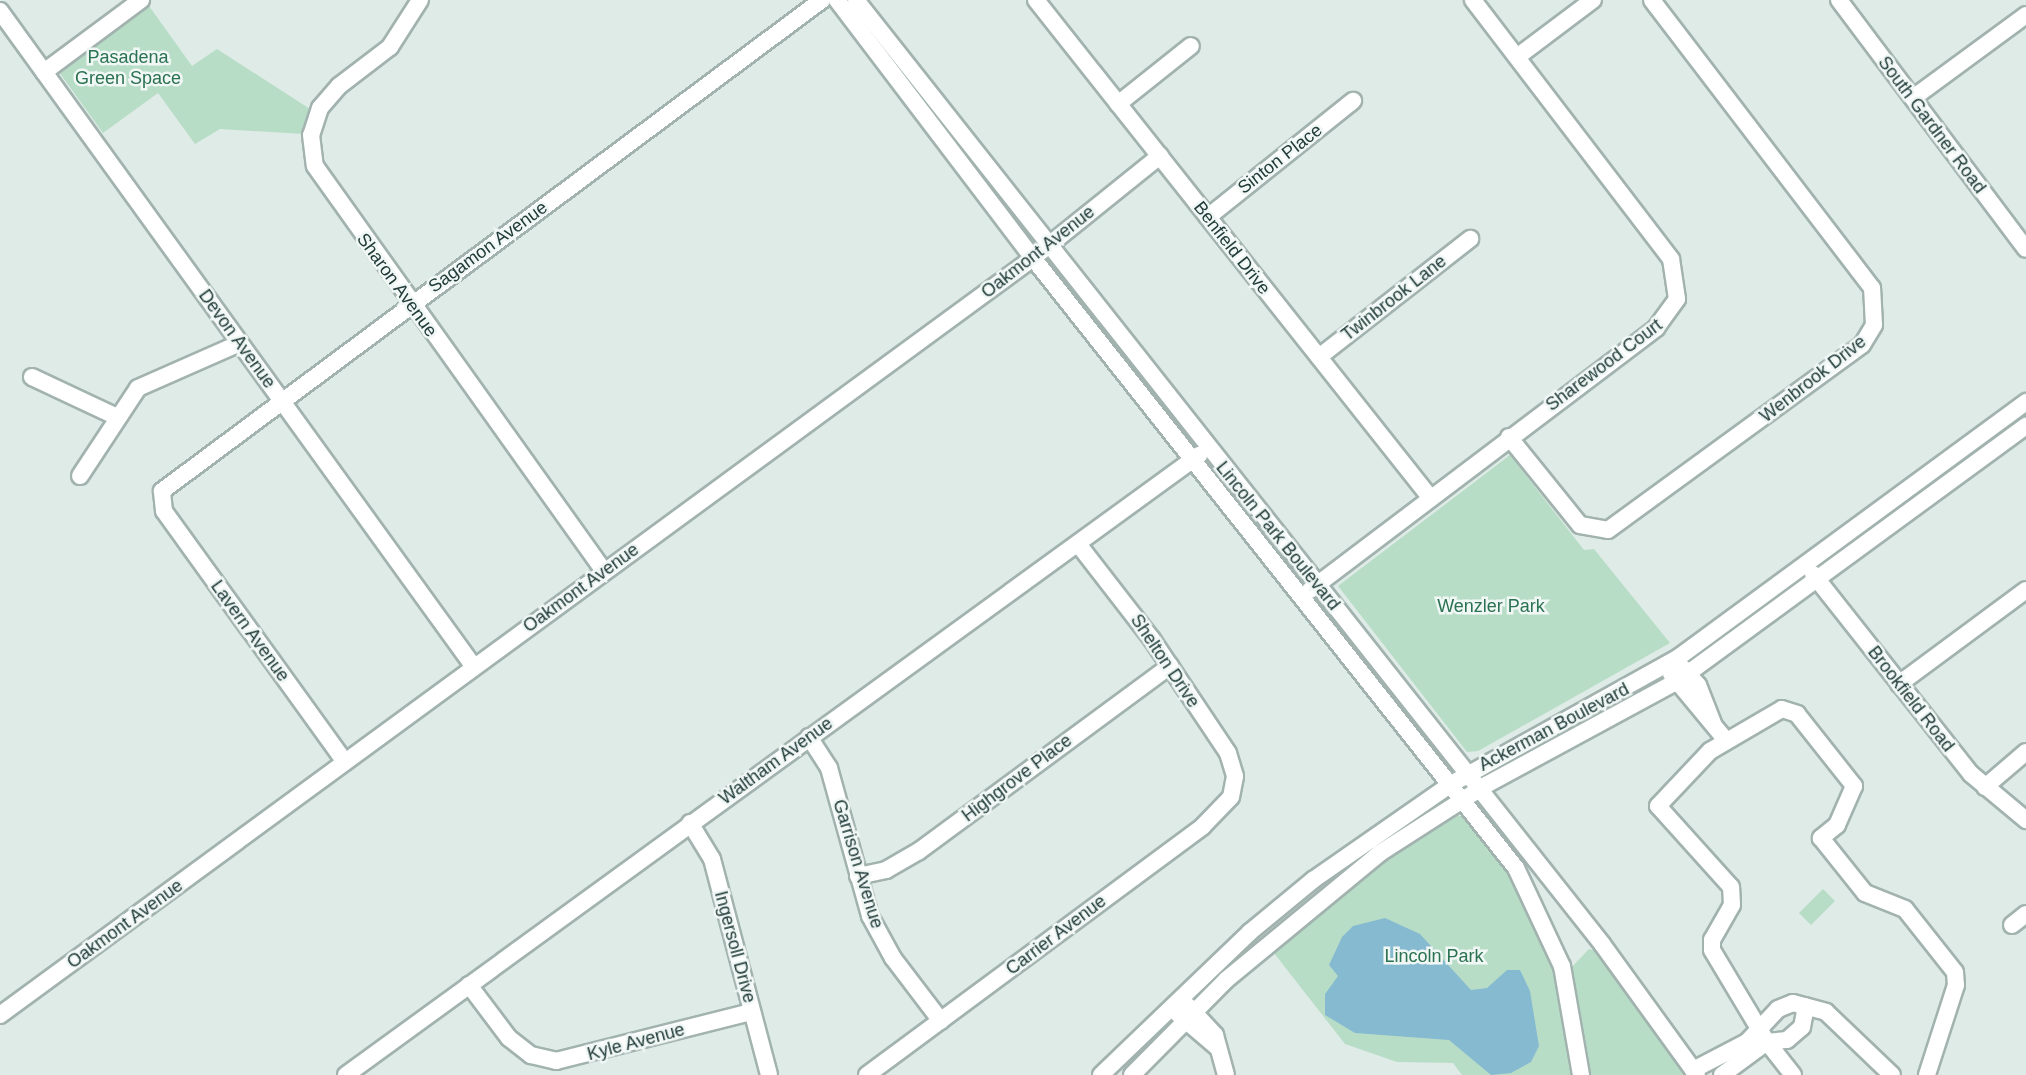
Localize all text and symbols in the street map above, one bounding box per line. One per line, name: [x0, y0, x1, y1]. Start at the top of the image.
park label: Pasadena Green Space: [75, 47, 181, 90]
street label: South Gardner Road: [1873, 52, 1991, 198]
street label: Sinton Place: [1234, 119, 1326, 199]
street label: Sagamon Avenue: [424, 196, 552, 298]
street label: Benfield Drive: [1189, 197, 1275, 299]
street label: Oakmont Avenue: [977, 201, 1099, 303]
street label: Sharon Avenue: [352, 229, 442, 341]
street label: Twinbrook Lane: [1337, 250, 1451, 346]
street label: Devon Avenue: [194, 285, 280, 393]
street label: Sharewood Court: [1542, 314, 1666, 416]
street label: Wenbrook Drive: [1756, 331, 1870, 427]
street label: Lincoln Park Boulevard: [1211, 457, 1345, 615]
street label: Oakmont Avenue: [519, 538, 643, 638]
street label: Lavern Avenue: [206, 576, 294, 686]
park label: Wenzler Park: [1437, 595, 1545, 617]
street label: Shelton Drive: [1126, 610, 1204, 712]
street label: Brookfield Road: [1863, 642, 1959, 756]
street label: Ackerman Boulevard: [1475, 678, 1633, 776]
street label: Waltham Avenue: [715, 712, 837, 810]
street label: Highgrove Place: [958, 730, 1076, 826]
street label: Garrison Avenue: [828, 796, 888, 932]
street label: Oakmont Avenue: [63, 874, 187, 974]
street label: Ingersoll Drive: [710, 889, 760, 1005]
street label: Carrier Avenue: [1001, 890, 1111, 980]
park label: Lincoln Park: [1384, 945, 1484, 967]
street label: Kyle Avenue: [585, 1019, 687, 1065]

